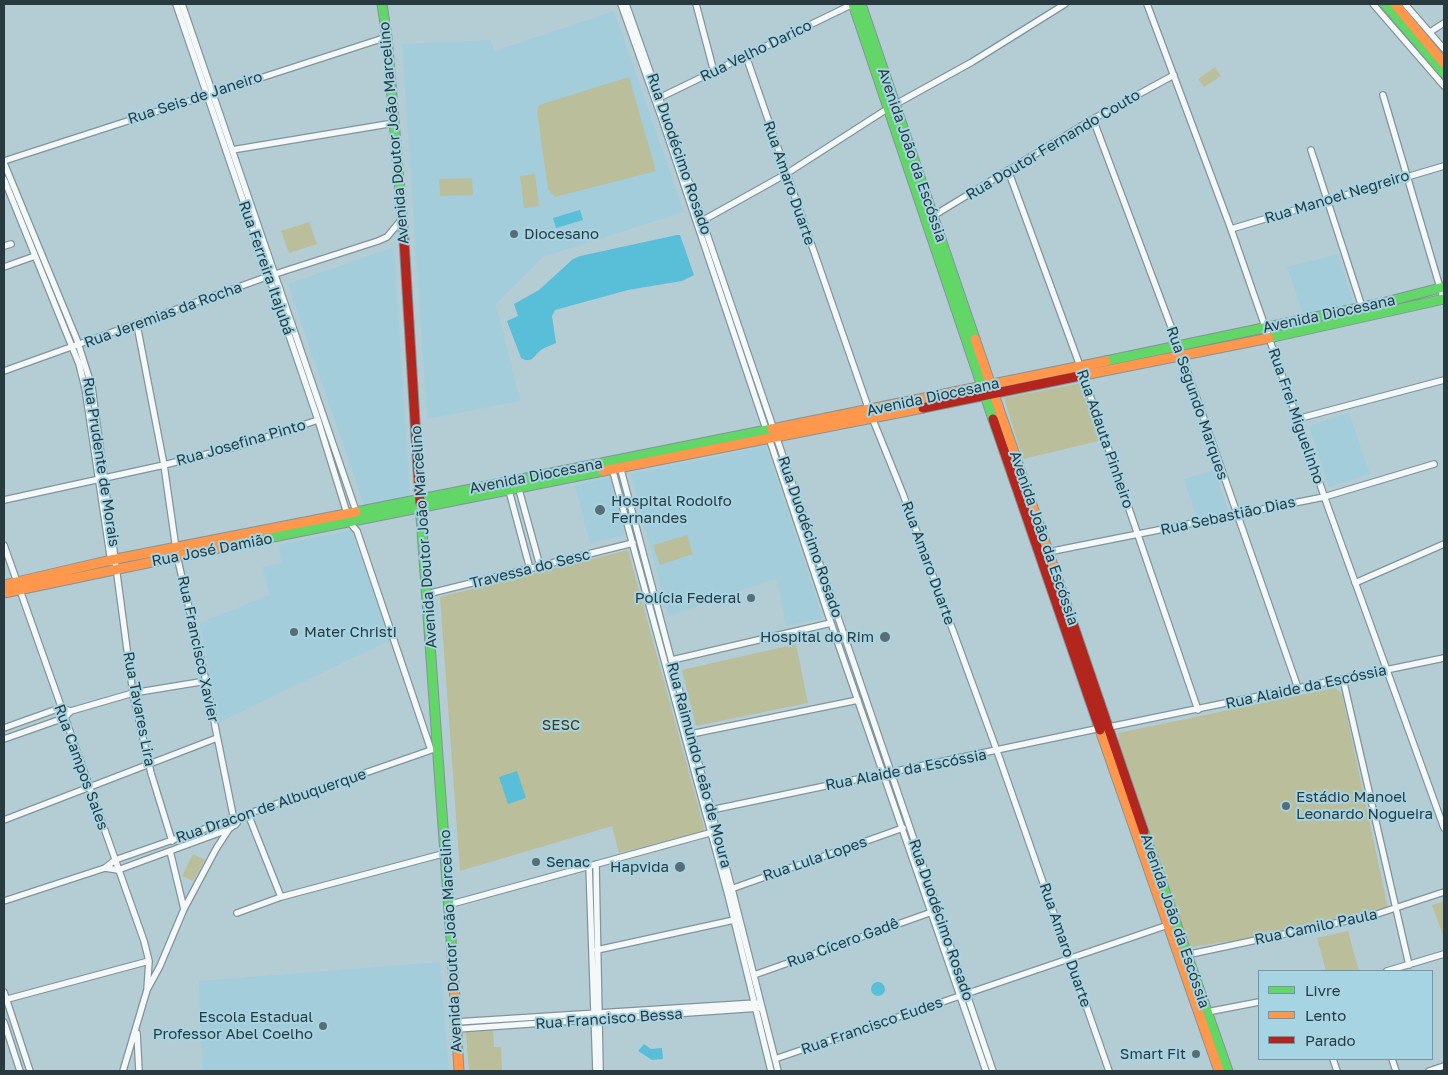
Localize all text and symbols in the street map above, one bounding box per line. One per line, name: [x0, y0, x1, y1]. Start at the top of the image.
street label: Rua Velho Darico: [697, 16, 815, 86]
street label: Avenida Doutor João Marcelino: [375, 21, 413, 245]
street label: Avenida João da Escóssia: [874, 65, 950, 245]
street label: Rua Seis de Janeiro: [125, 68, 265, 128]
street label: Rua Duodécimo Rosado: [643, 71, 715, 237]
street label: Rua Doutor Fernando Couto: [963, 86, 1143, 204]
street label: Rua Amaro Duarte: [759, 118, 819, 248]
street label: Rua Manoel Negreiro: [1262, 166, 1412, 228]
street label: Rua Ferreira Itajubá: [235, 198, 297, 338]
place label: Diocesano: [524, 225, 599, 243]
marker: Diocesano: [508, 228, 520, 240]
street label: Rua Jeremias da Rocha: [82, 278, 244, 352]
street label: Avenida Diocesana: [1261, 291, 1397, 337]
street label: Rua Segundo Marques: [1162, 324, 1232, 482]
street label: Rua Frei Miguelinho: [1264, 346, 1328, 486]
street label: Rua Adauta Pinheiro: [1073, 367, 1137, 511]
street label: Avenida Diocesana: [865, 374, 1001, 420]
street label: Rua Prudente de Morais: [79, 376, 123, 548]
street label: Rua Josefina Pinto: [174, 416, 308, 470]
street label: Avenida Doutor João Marcelino: [407, 425, 441, 649]
street label: Avenida João da Escóssia: [1006, 448, 1082, 628]
street label: Avenida Diocesana: [468, 454, 604, 498]
street label: Rua Duodécimo Rosado: [774, 454, 846, 620]
place label: Hospital Rodolfo Fernandes: [611, 492, 732, 527]
street label: Rua Sebastião Dias: [1159, 493, 1297, 539]
street label: Rua Amaro Duarte: [897, 499, 959, 627]
marker: Hospital Rodolfo Fernandes: [593, 503, 607, 517]
street label: Rua José Damião: [150, 529, 274, 571]
street label: Travessa do Sesc: [468, 545, 592, 593]
street label: Rua Francisco Xavier: [174, 574, 222, 724]
place label: Polícia Federal: [635, 589, 741, 607]
marker: Polícia Federal: [745, 592, 757, 604]
place label: Mater Christi: [304, 623, 397, 641]
marker: Mater Christi: [288, 626, 300, 638]
place label: Hospital do Rim: [760, 628, 874, 646]
marker: Hospital do Rim: [878, 630, 892, 644]
street label: Rua Tavares Lira: [119, 650, 159, 768]
street label: Rua Raimundo Leão de Moura: [663, 660, 735, 870]
street label: Rua Alaide da Escóssia: [1224, 661, 1388, 713]
street label: Rua Campos Sales: [50, 702, 112, 832]
park label: SESC: [542, 716, 580, 734]
street label: Rua Alaide da Escóssia: [824, 746, 988, 794]
street label: Rua Dracon de Albuquerque: [173, 765, 369, 847]
place label: Estádio Manoel Leonardo Nogueira: [1296, 788, 1433, 823]
marker: Estádio Manoel Leonardo Nogueira: [1280, 800, 1292, 812]
street label: Avenida Doutor João Marcelino: [436, 829, 466, 1053]
street label: Avenida João da Escóssia: [1137, 831, 1213, 1011]
street label: Rua Lula Lopes: [761, 833, 869, 885]
street label: Rua Duodécimo Rosado: [905, 837, 977, 1003]
place label: Senac: [546, 853, 590, 871]
marker: Senac: [530, 856, 542, 868]
place label: Hapvida: [610, 858, 669, 876]
marker: Hapvida: [673, 860, 687, 874]
street label: Rua Amaro Duarte: [1035, 880, 1095, 1010]
street label: Rua Camilo Paula: [1253, 905, 1379, 949]
street label: Rua Cícero Gadê: [785, 914, 901, 972]
legend: [1258, 970, 1433, 1060]
text: Livre: [1305, 981, 1340, 999]
street label: Rua Francisco Eudes: [799, 993, 945, 1059]
street label: Rua Francisco Bessa: [535, 1005, 683, 1033]
text: Lento: [1305, 1006, 1346, 1024]
place label: Escola Estadual Professor Abel Coelho: [153, 1008, 313, 1043]
marker: Escola Estadual Professor Abel Coelho: [317, 1020, 329, 1032]
text: Parado: [1305, 1031, 1356, 1049]
place label: Smart Fit: [1120, 1045, 1186, 1063]
marker: Smart Fit: [1190, 1048, 1202, 1060]

